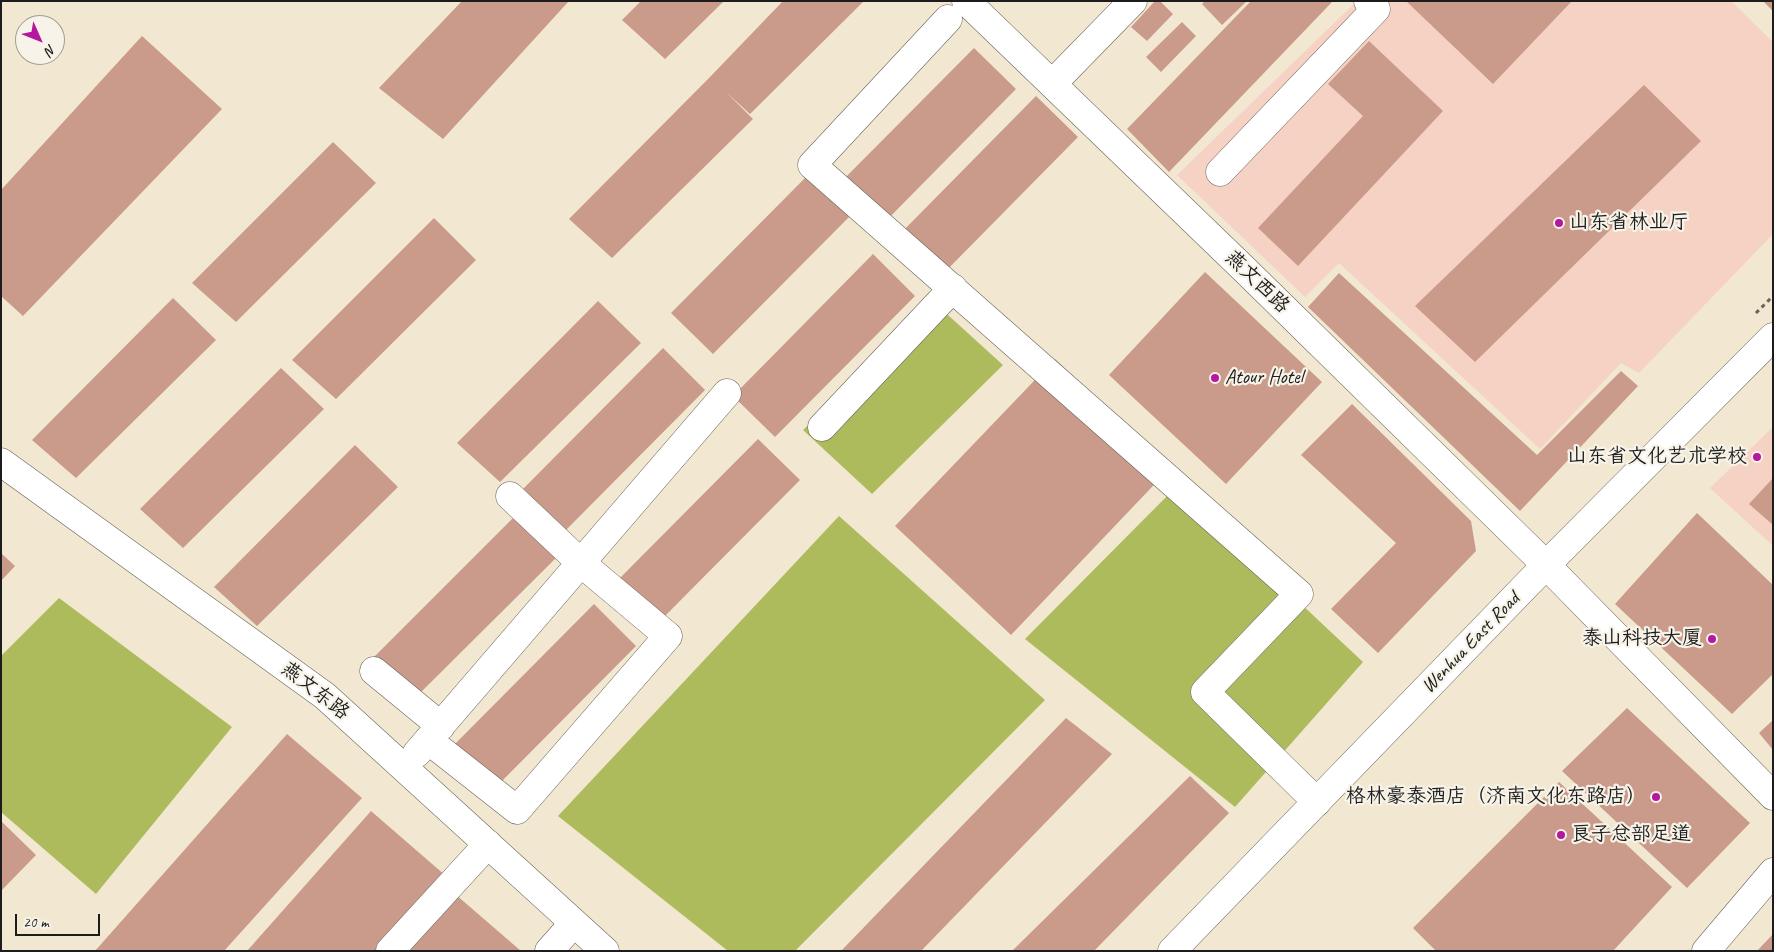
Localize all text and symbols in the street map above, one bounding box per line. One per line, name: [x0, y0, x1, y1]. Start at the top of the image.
north arrow: [15, 15, 65, 65]
text: N: [41, 41, 60, 59]
place label: 山东省林业厅: [1569, 211, 1689, 235]
marker: 山东省林业厅: [1553, 217, 1565, 229]
street label: 燕文西路: [1220, 246, 1294, 318]
place label: Atour Hotel: [1225, 366, 1303, 390]
marker: Atour Hotel: [1209, 372, 1221, 384]
place label: 山东省文化艺术学校: [1567, 445, 1747, 469]
marker: 山东省文化艺术学校: [1751, 451, 1763, 463]
street label: Wenhua East Road: [1417, 588, 1525, 698]
place label: 泰山科技大厦: [1582, 627, 1702, 651]
marker: 泰山科技大厦: [1706, 633, 1718, 645]
street label: 燕文东路: [276, 657, 354, 725]
place label: 格林豪泰酒店（济南文化东路店）: [1346, 785, 1646, 809]
marker: 格林豪泰酒店（济南文化东路店）: [1650, 791, 1662, 803]
place label: 良子总部足道: [1571, 823, 1691, 847]
marker: 良子总部足道: [1555, 829, 1567, 841]
scale bar: [18, 904, 102, 936]
text: 20 m: [23, 913, 49, 932]

